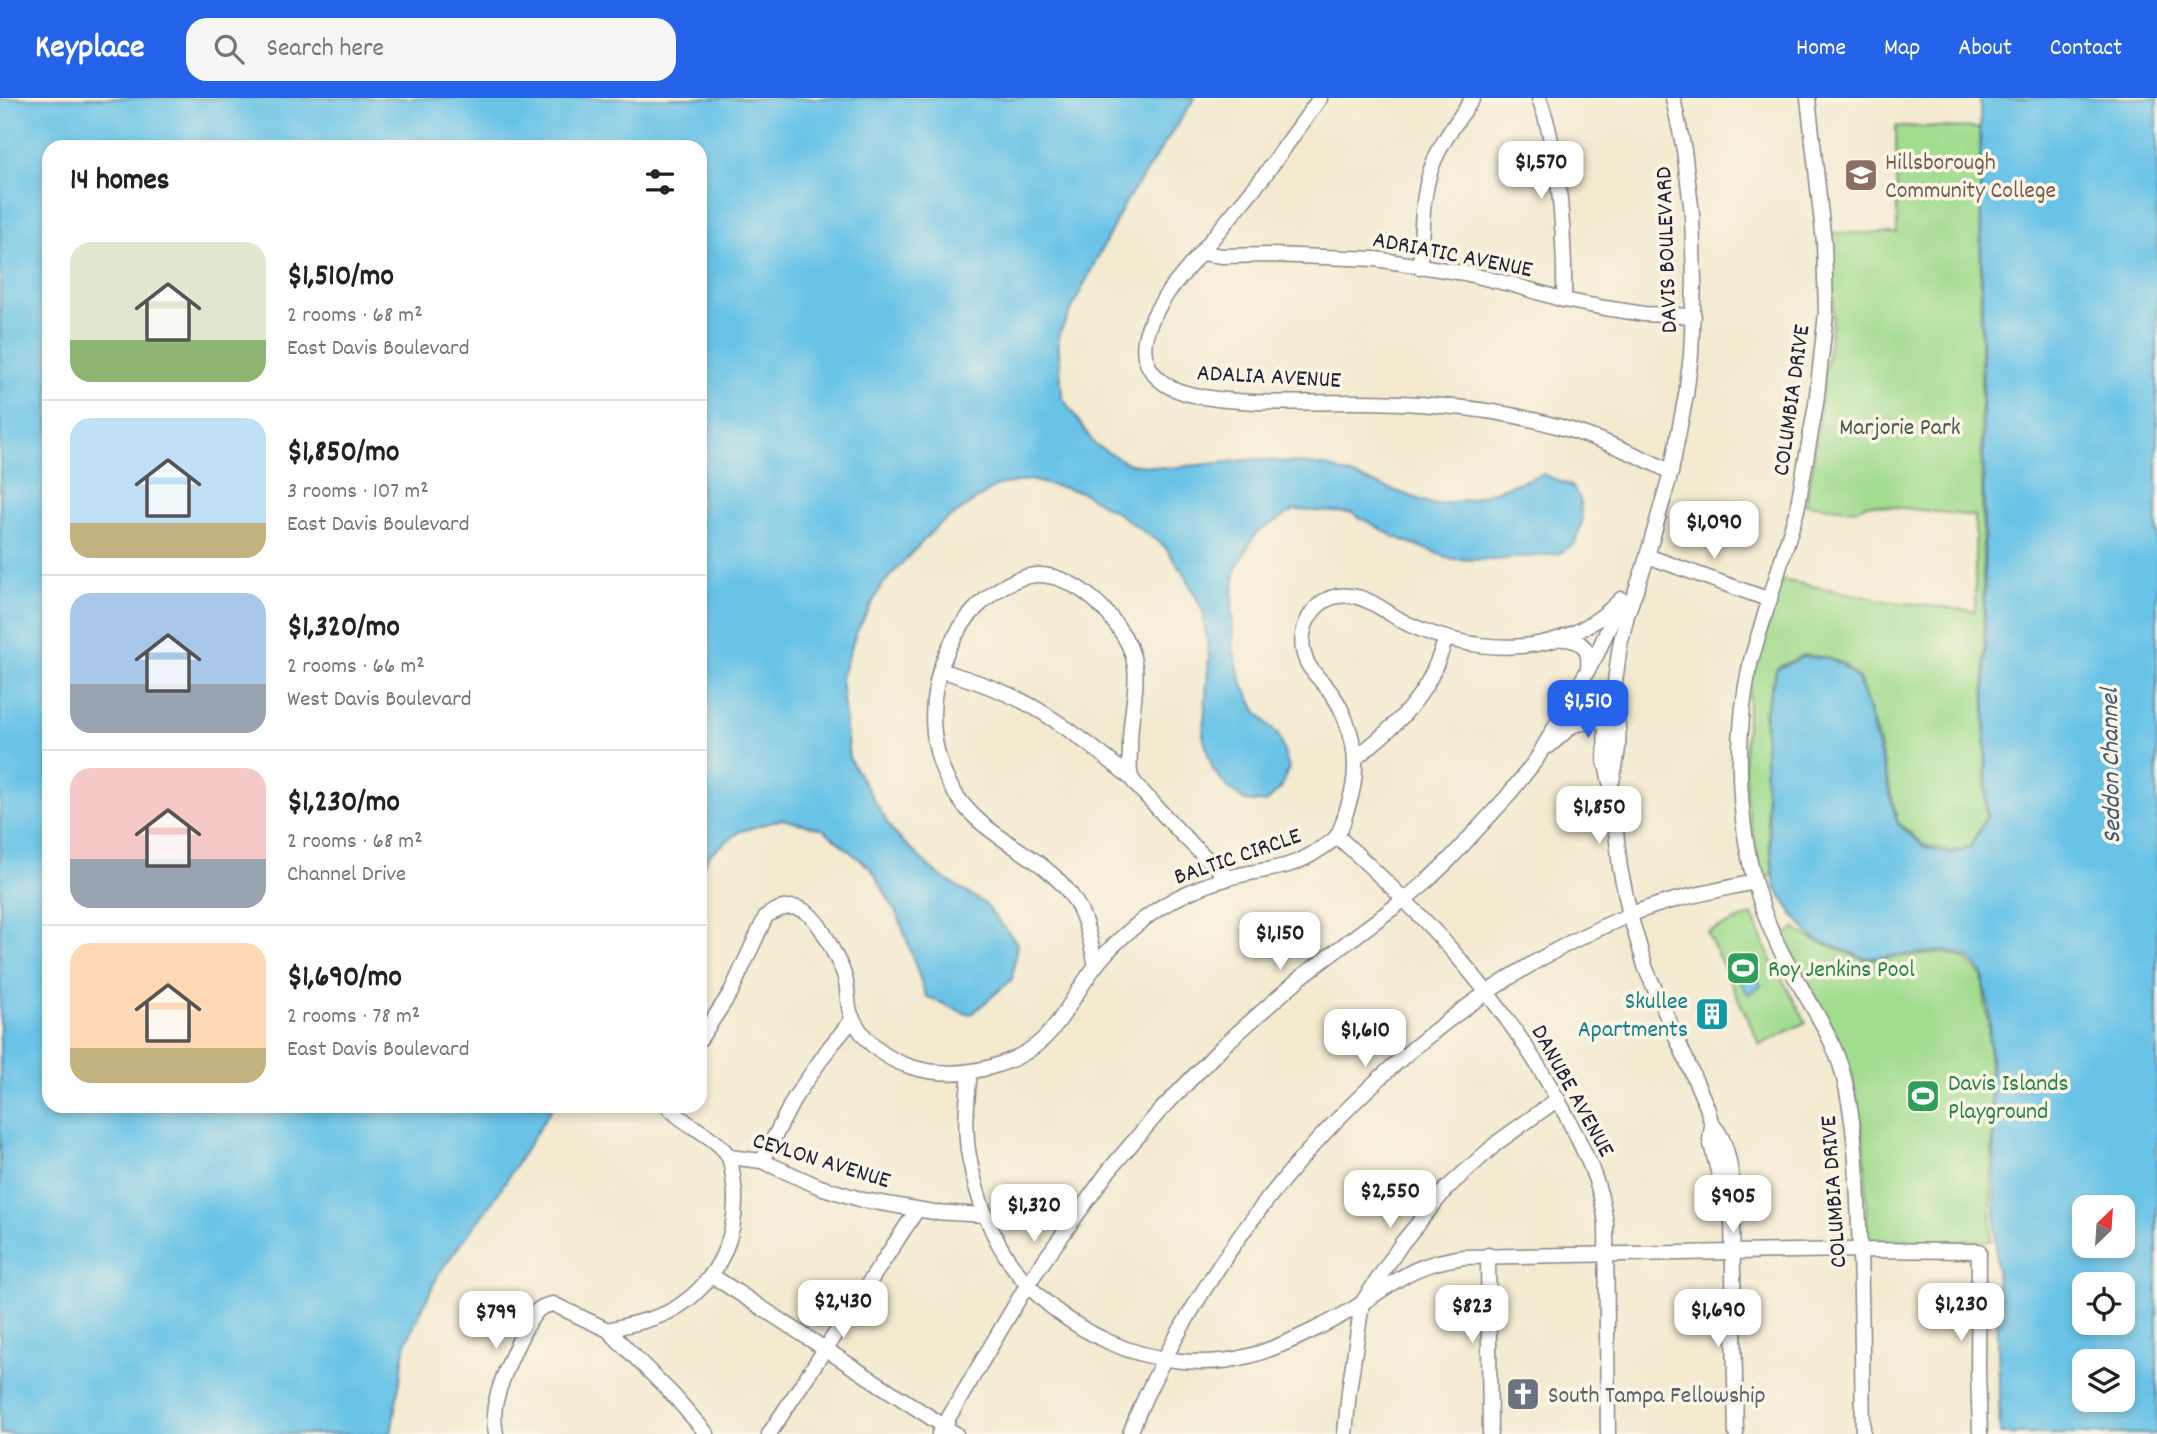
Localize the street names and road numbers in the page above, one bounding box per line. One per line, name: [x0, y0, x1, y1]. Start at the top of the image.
street label: DAVIS BOULEVARD: [1648, 166, 1688, 334]
street label: ADRIATIC AVENUE: [1370, 224, 1535, 288]
street label: COLUMBIA DRIVE: [1766, 322, 1820, 478]
street label: ADALIA AVENUE: [1196, 357, 1342, 399]
street label: BALTIC CIRCLE: [1170, 820, 1306, 895]
street label: DANUBE AVENUE: [1521, 1019, 1622, 1164]
street label: COLUMBIA DRIVE: [1813, 1114, 1857, 1269]
street label: CEYLON AVENUE: [748, 1125, 894, 1199]

